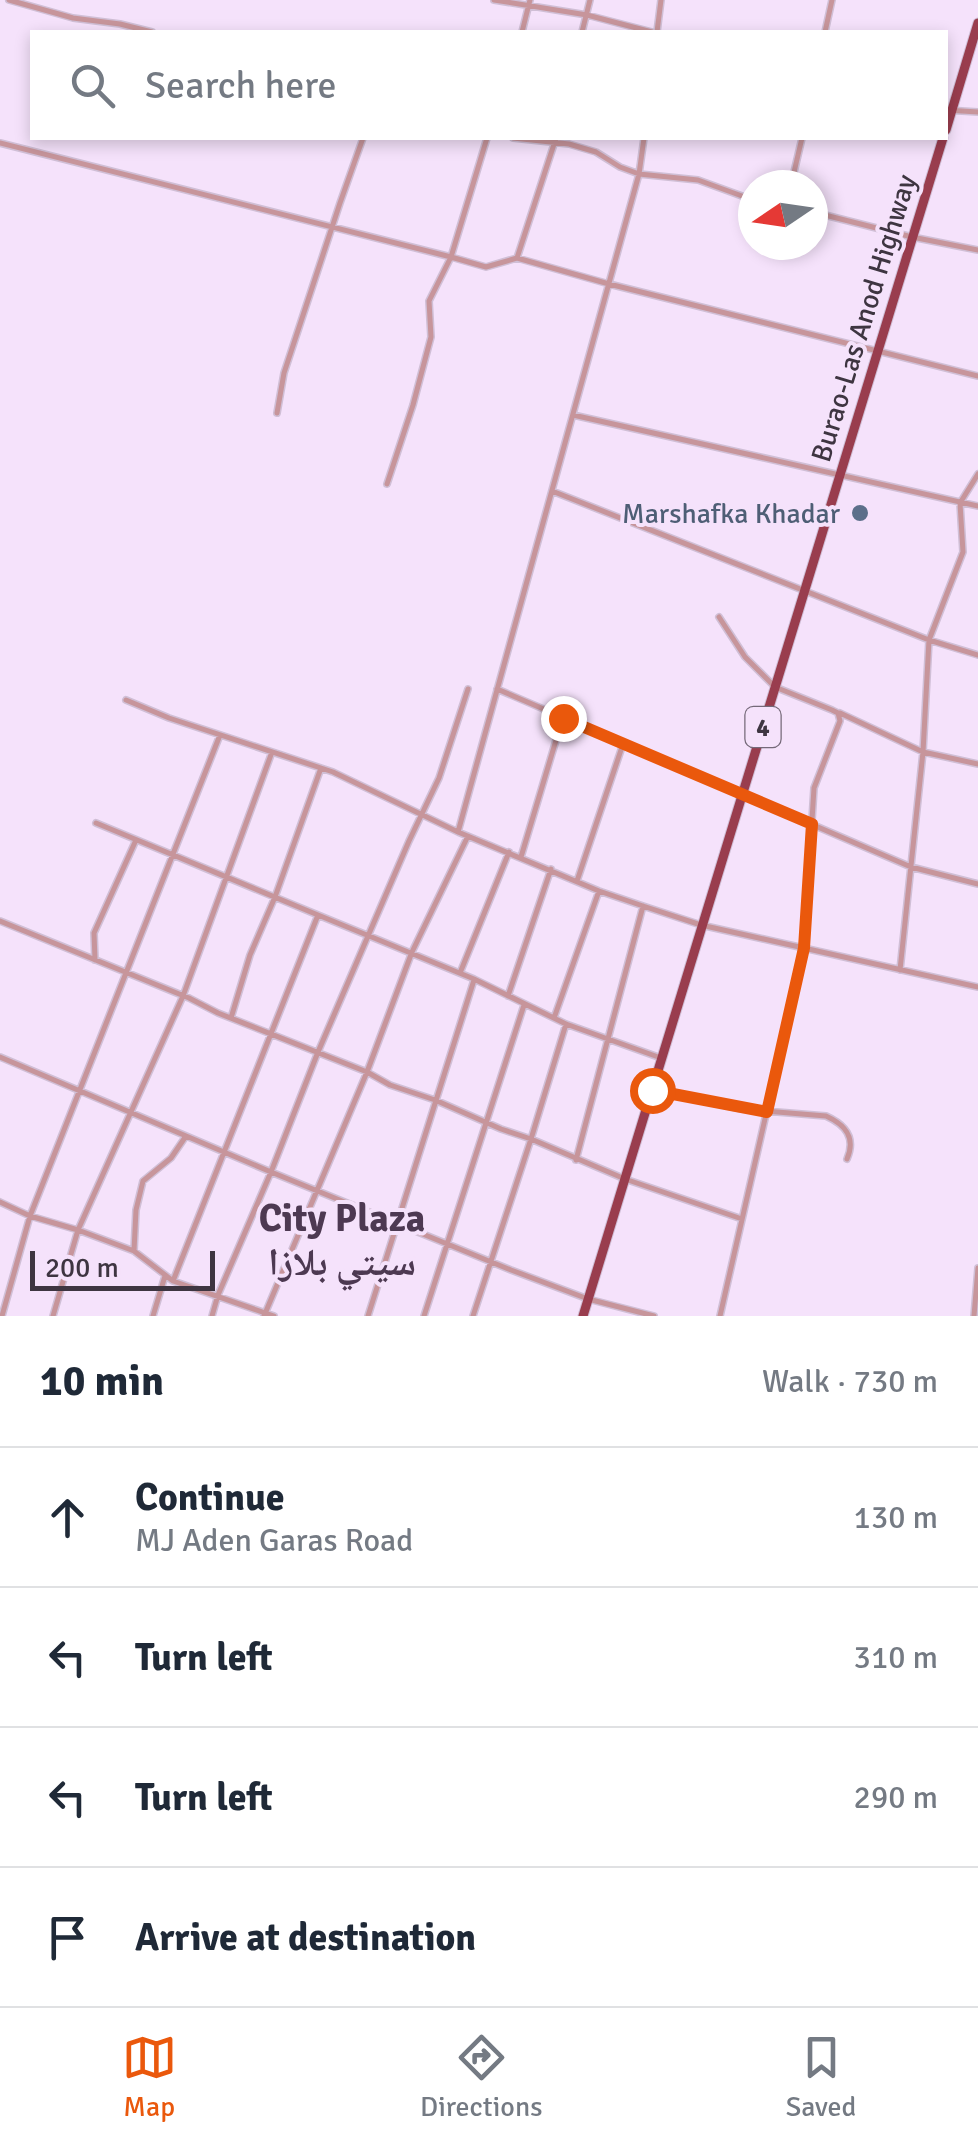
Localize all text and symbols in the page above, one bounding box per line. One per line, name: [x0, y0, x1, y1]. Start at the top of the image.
search box: [30, 30, 948, 140]
icon: search: [65, 58, 120, 113]
text: Search here: [145, 62, 337, 109]
north arrow: [738, 170, 828, 260]
street label: Burao-Las Anod Highway: [804, 171, 924, 466]
place label: Marshafka Khadar: [622, 497, 841, 531]
marker: Marshafka Khadar: [849, 502, 871, 524]
route end: [541, 696, 587, 742]
road number: 4: [746, 707, 780, 747]
route start: [630, 1068, 676, 1114]
district label: City Plaza سيتي بلازا: [259, 1195, 425, 1291]
scale bar: [30, 1246, 215, 1290]
text: 200 m: [45, 1251, 119, 1285]
text: 10 min: [40, 1356, 164, 1407]
text: Walk · 730 m: [762, 1362, 938, 1401]
text: Continue: [135, 1474, 285, 1521]
icon: ahead: [40, 1490, 95, 1545]
text: 130 m: [854, 1498, 938, 1537]
text: MJ Aden Garas Road: [135, 1521, 413, 1560]
icon: left: [40, 1630, 95, 1685]
text: Turn left: [135, 1634, 273, 1681]
text: 310 m: [854, 1638, 938, 1677]
icon: left: [40, 1770, 95, 1825]
text: Turn left: [135, 1774, 273, 1821]
text: 290 m: [854, 1778, 938, 1817]
icon: arrive: [40, 1910, 95, 1965]
text: Arrive at destination: [135, 1914, 476, 1961]
tab: Map: [122, 2030, 177, 2124]
tab: Directions: [420, 2030, 542, 2124]
tab: Saved: [786, 2030, 856, 2124]

